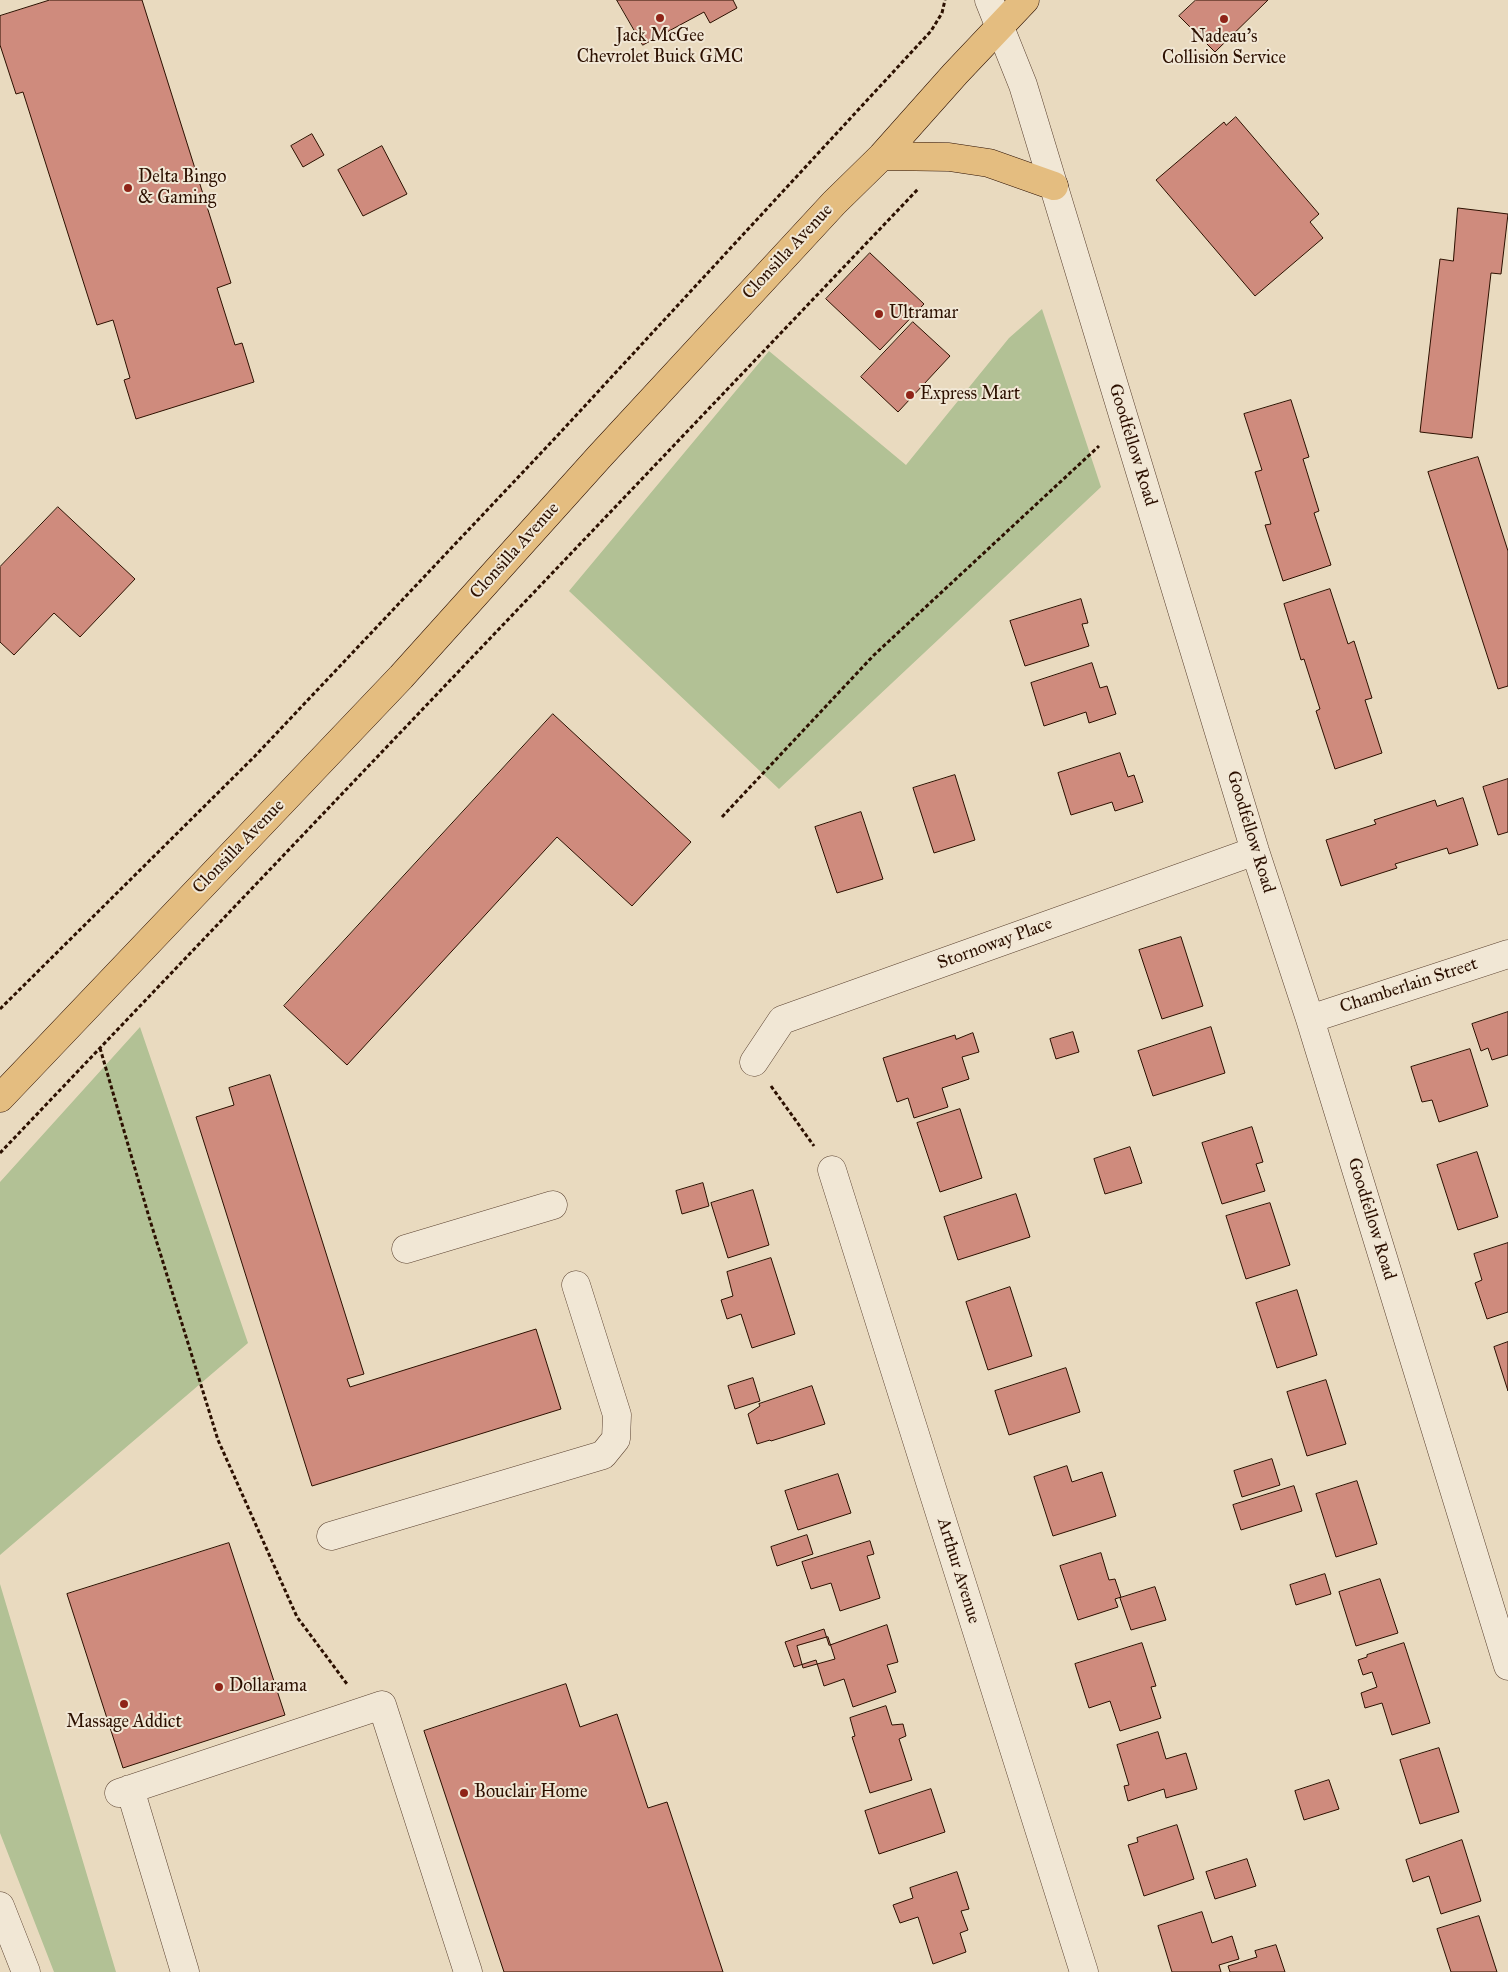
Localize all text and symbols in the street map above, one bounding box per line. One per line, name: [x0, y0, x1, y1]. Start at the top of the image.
marker: Jack McGee Chevrolet Buick GMC: [654, 12, 666, 24]
marker: Nadeau's Collision Service: [1218, 13, 1230, 25]
place label: Jack McGee Chevrolet Buick GMC: [577, 26, 743, 68]
place label: Nadeau's Collision Service: [1162, 27, 1286, 70]
place label: Delta Bingo & Gaming: [138, 167, 226, 210]
marker: Delta Bingo & Gaming: [122, 182, 134, 194]
street label: Clonsilla Avenue: [738, 200, 838, 304]
place label: Ultramar: [889, 303, 958, 325]
marker: Ultramar: [873, 308, 885, 320]
street label: Goodfellow Road: [1103, 381, 1161, 509]
place label: Express Mart: [920, 384, 1020, 406]
marker: Express Mart: [904, 389, 916, 401]
street label: Clonsilla Avenue: [466, 498, 564, 604]
street label: Goodfellow Road: [1221, 768, 1279, 896]
street label: Clonsilla Avenue: [189, 795, 289, 899]
street label: Stornoway Place: [935, 913, 1055, 975]
street label: Chamberlain Street: [1337, 954, 1481, 1018]
street label: Goodfellow Road: [1342, 1155, 1400, 1283]
street label: Arthur Avenue: [932, 1516, 984, 1626]
place label: Dollarama: [229, 1676, 307, 1698]
marker: Dollarama: [213, 1681, 225, 1693]
marker: Massage Addict: [118, 1698, 130, 1710]
place label: Massage Addict: [66, 1712, 182, 1734]
place label: Bouclair Home: [474, 1782, 587, 1804]
marker: Bouclair Home: [458, 1787, 470, 1799]

